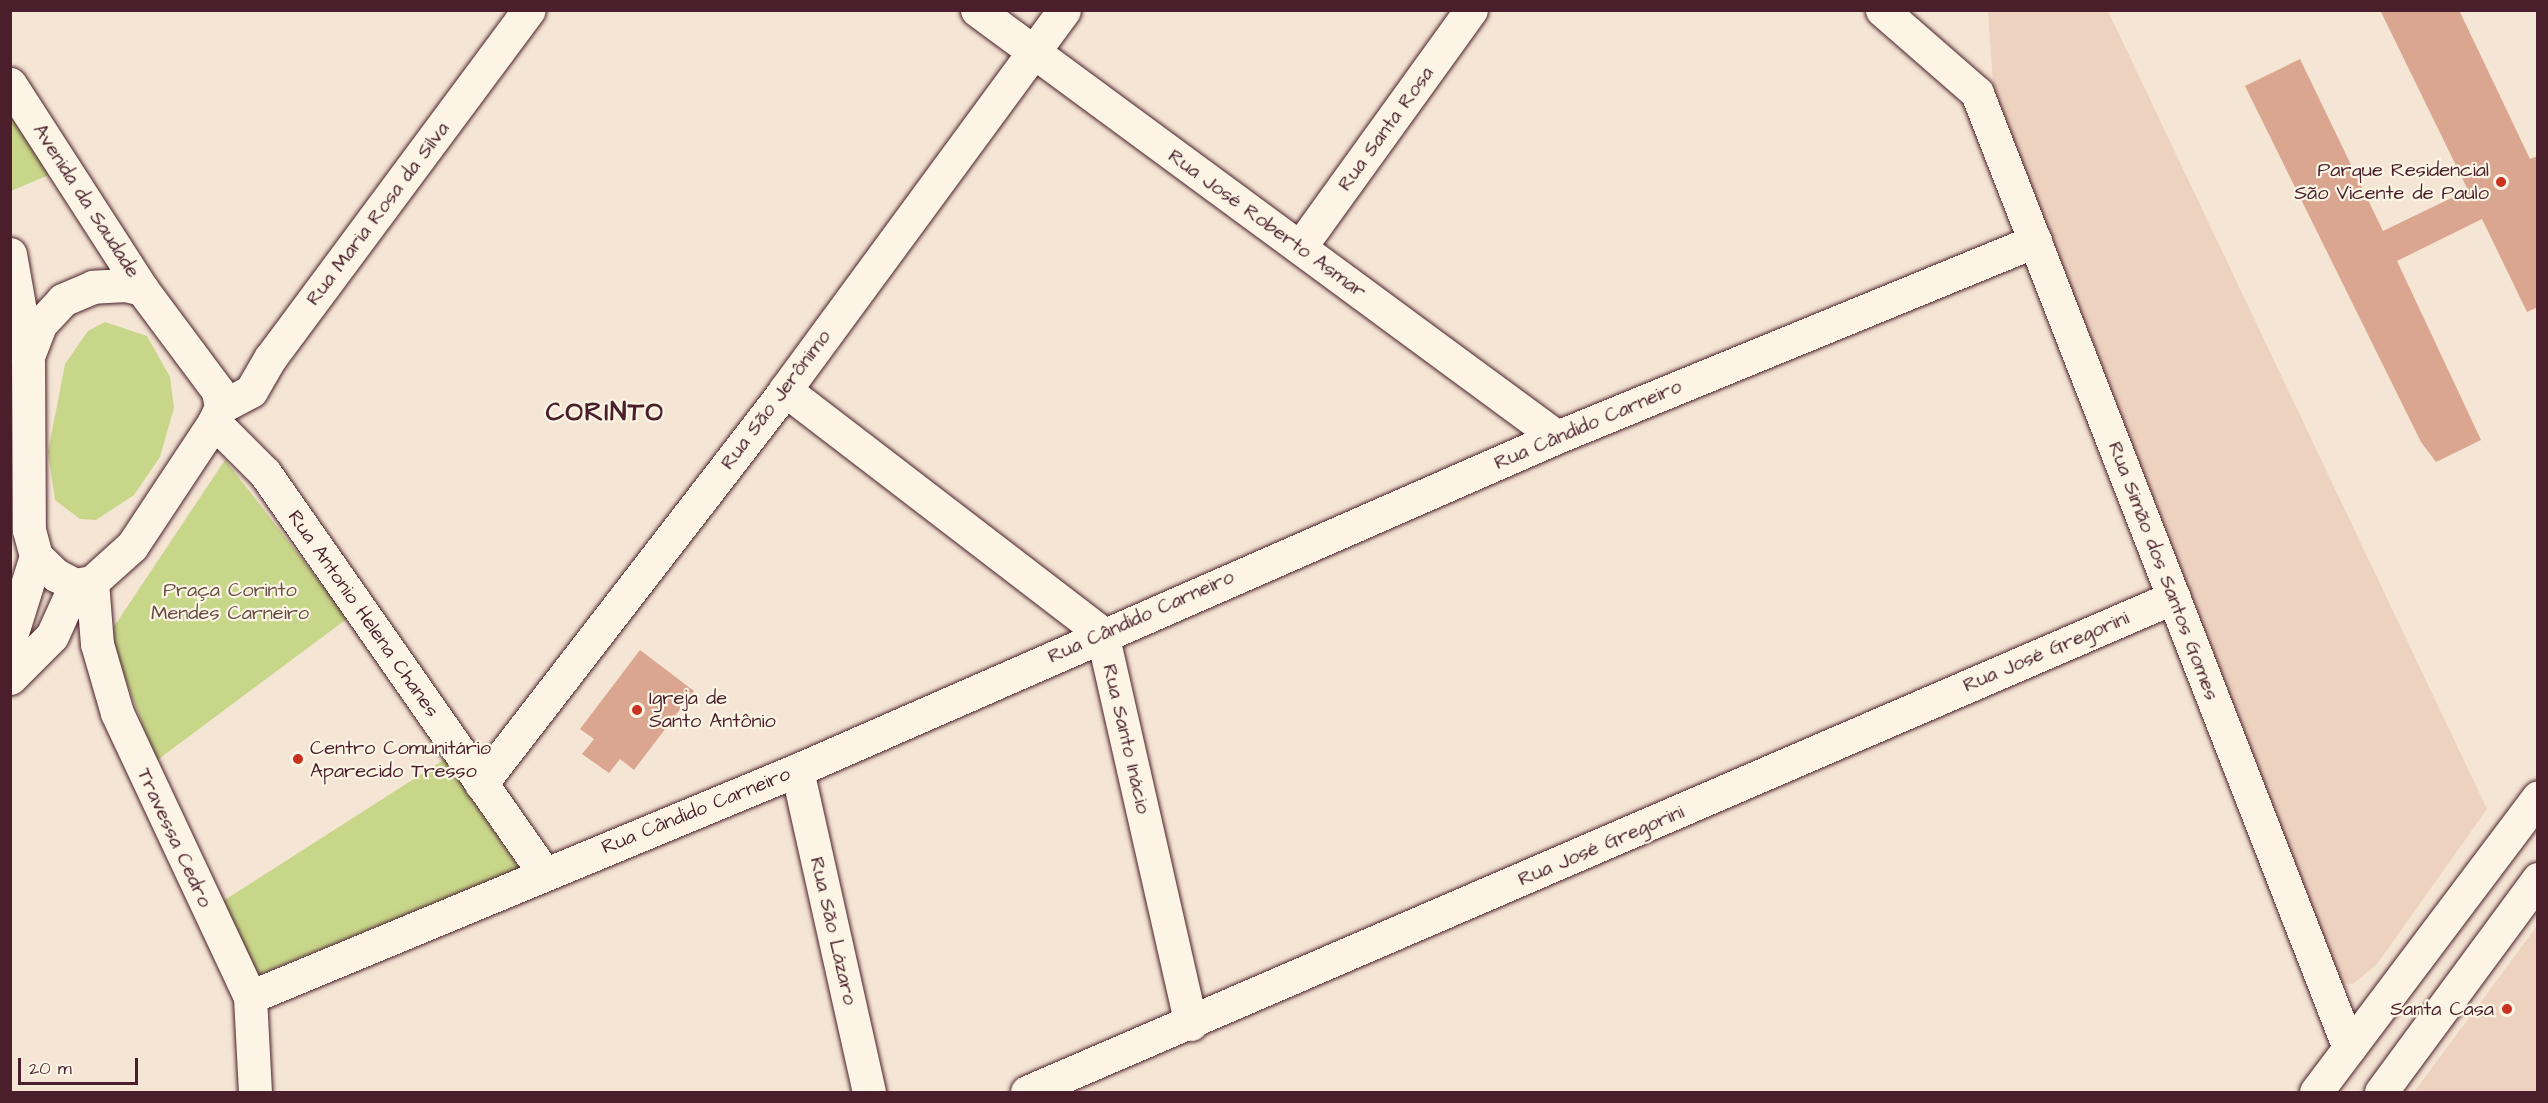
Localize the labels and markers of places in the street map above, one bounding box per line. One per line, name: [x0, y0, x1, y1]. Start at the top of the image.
place label: Parque Residencial São Vicente de Paulo: [2294, 158, 2489, 205]
marker: Parque Residencial São Vicente de Paulo: [2494, 175, 2508, 189]
place label: Igreja de Santo Antônio: [649, 686, 776, 733]
marker: Igreja de Santo Antônio: [630, 703, 644, 717]
place label: Centro Comunitário Aparecido Tresso: [310, 736, 491, 783]
marker: Centro Comunitário Aparecido Tresso: [291, 752, 305, 766]
place label: Santa Casa: [2390, 997, 2494, 1021]
marker: Santa Casa: [2498, 1000, 2516, 1018]

